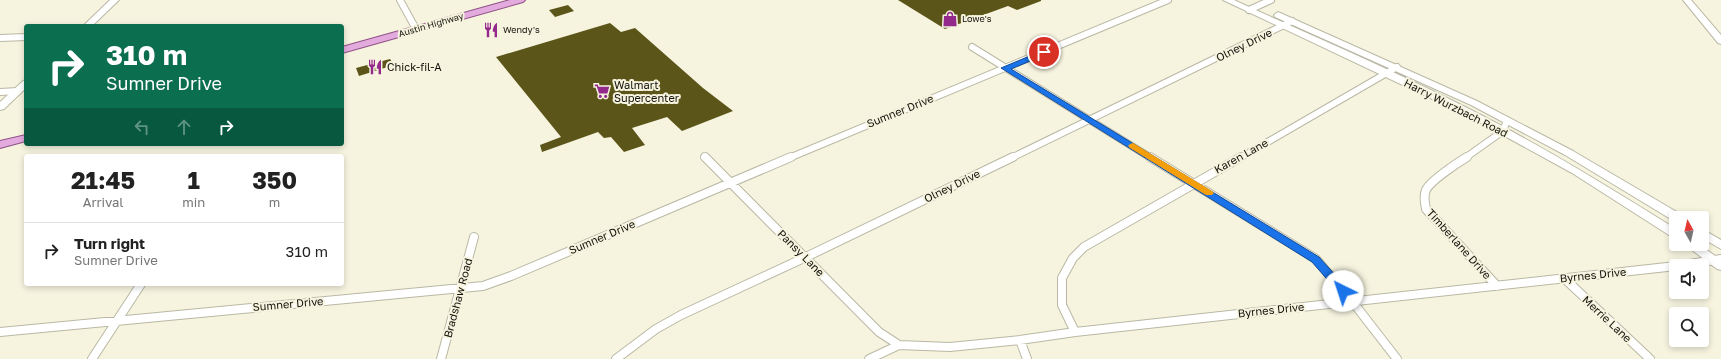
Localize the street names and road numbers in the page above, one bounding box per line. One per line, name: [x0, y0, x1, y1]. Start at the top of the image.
street label: Austin Highway: [397, 10, 465, 39]
street label: Olney Drive: [1214, 25, 1274, 64]
street label: Harry Wurzbach Road: [1402, 76, 1510, 139]
street label: Sumner Drive: [865, 91, 935, 130]
street label: Karen Lane: [1212, 135, 1270, 176]
street label: Olney Drive: [922, 166, 982, 205]
street label: Timberlane Drive: [1424, 206, 1494, 281]
street label: Sumner Drive: [567, 217, 637, 256]
street label: Pansy Lane: [775, 227, 827, 279]
street label: Bradshaw Road: [441, 257, 474, 339]
street label: Byrnes Drive: [1559, 265, 1627, 284]
street label: Merrie Lane: [1580, 293, 1635, 345]
street label: Sumner Drive: [252, 294, 324, 313]
street label: Byrnes Drive: [1237, 300, 1305, 319]

